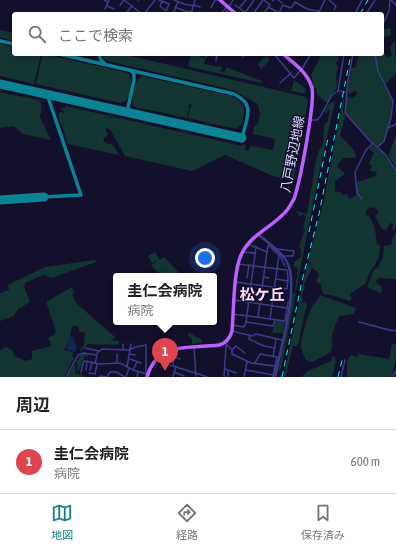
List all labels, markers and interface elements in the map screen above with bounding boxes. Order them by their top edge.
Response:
search box [12,12,384,56]
icon: search [26,23,48,45]
text: ここで検索 [58,27,133,44]
street label: 八戸野辺地線 [278,114,307,194]
your location [195,248,215,268]
popup [113,273,217,325]
text: 圭仁会病院 [127,282,203,299]
district label: 松ケ丘 [239,286,285,303]
text: 病院 [127,303,154,318]
pin: 1 [152,338,178,371]
text: 周辺 [16,395,50,415]
text: 圭仁会病院 [54,445,129,462]
text: 1 [26,454,32,469]
text: 600 m [351,454,380,469]
text: 病院 [54,466,80,481]
tab: 地図 [51,502,73,542]
tab: 経路 [176,502,198,542]
tab: 保存済み [301,502,345,542]

